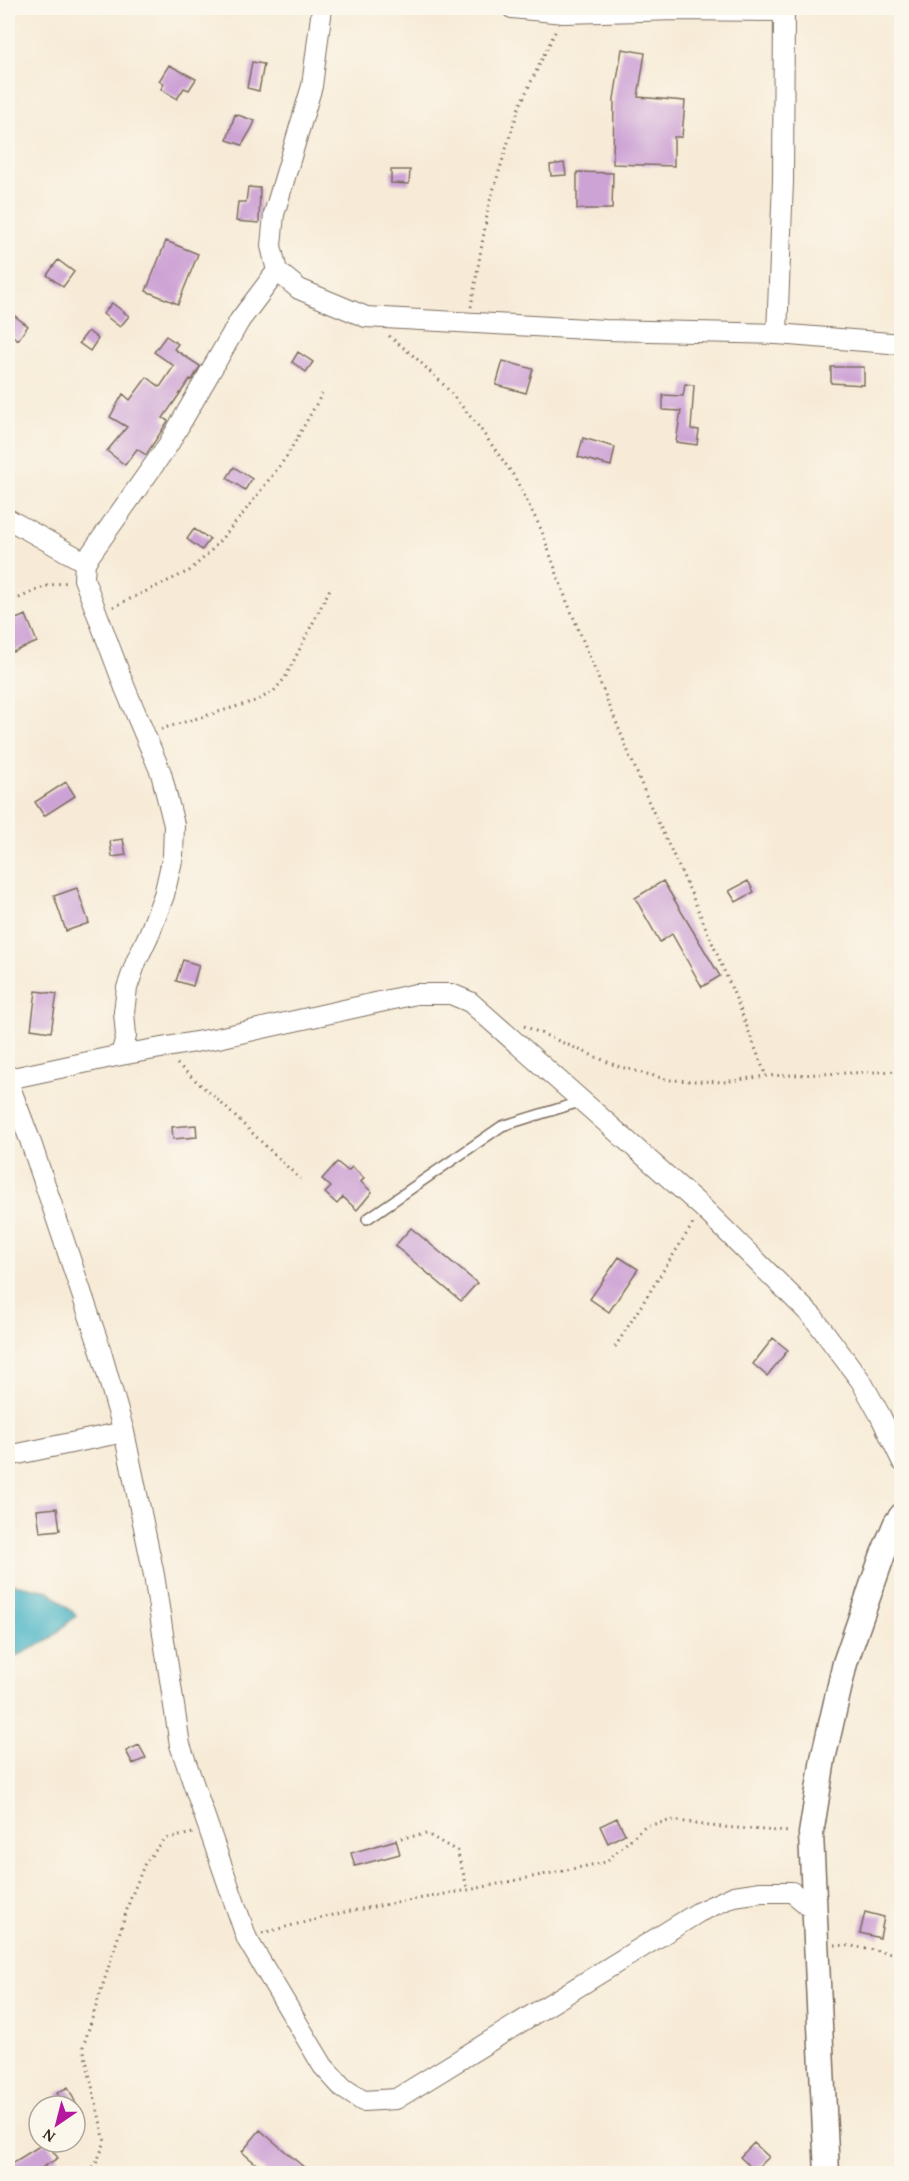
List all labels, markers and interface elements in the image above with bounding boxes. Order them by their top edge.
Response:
north arrow [27,2094,87,2154]
text: N [37,2123,60,2149]

